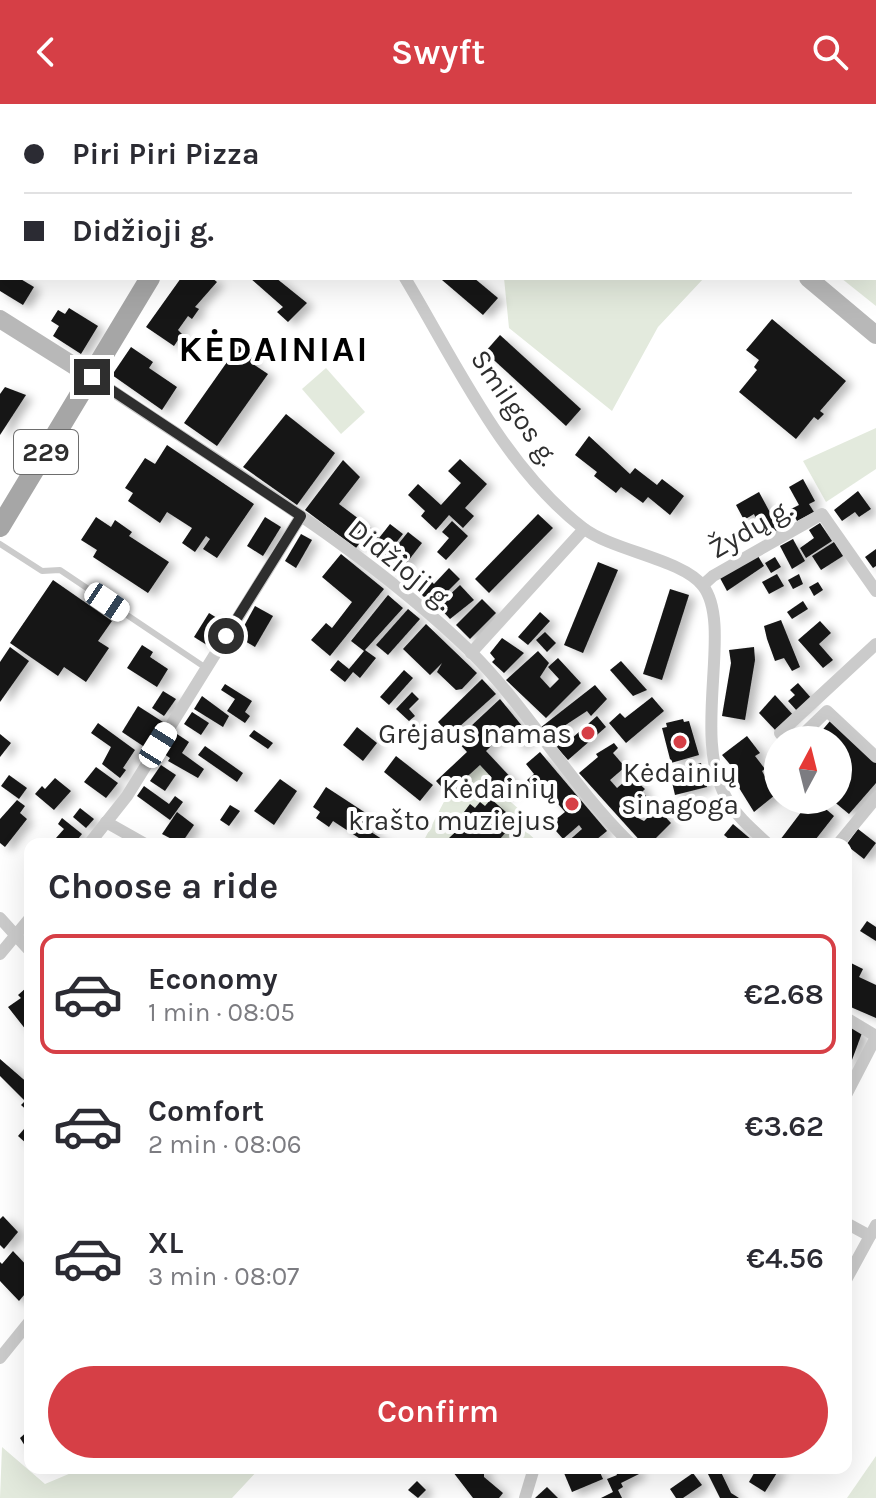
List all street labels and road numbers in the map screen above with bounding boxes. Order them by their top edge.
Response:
street label: Smilgos g. [464,343,565,471]
road number: 229 [14,430,78,474]
street label: Žydų g. [703,491,798,565]
street label: Didžioji g. [342,512,460,617]

